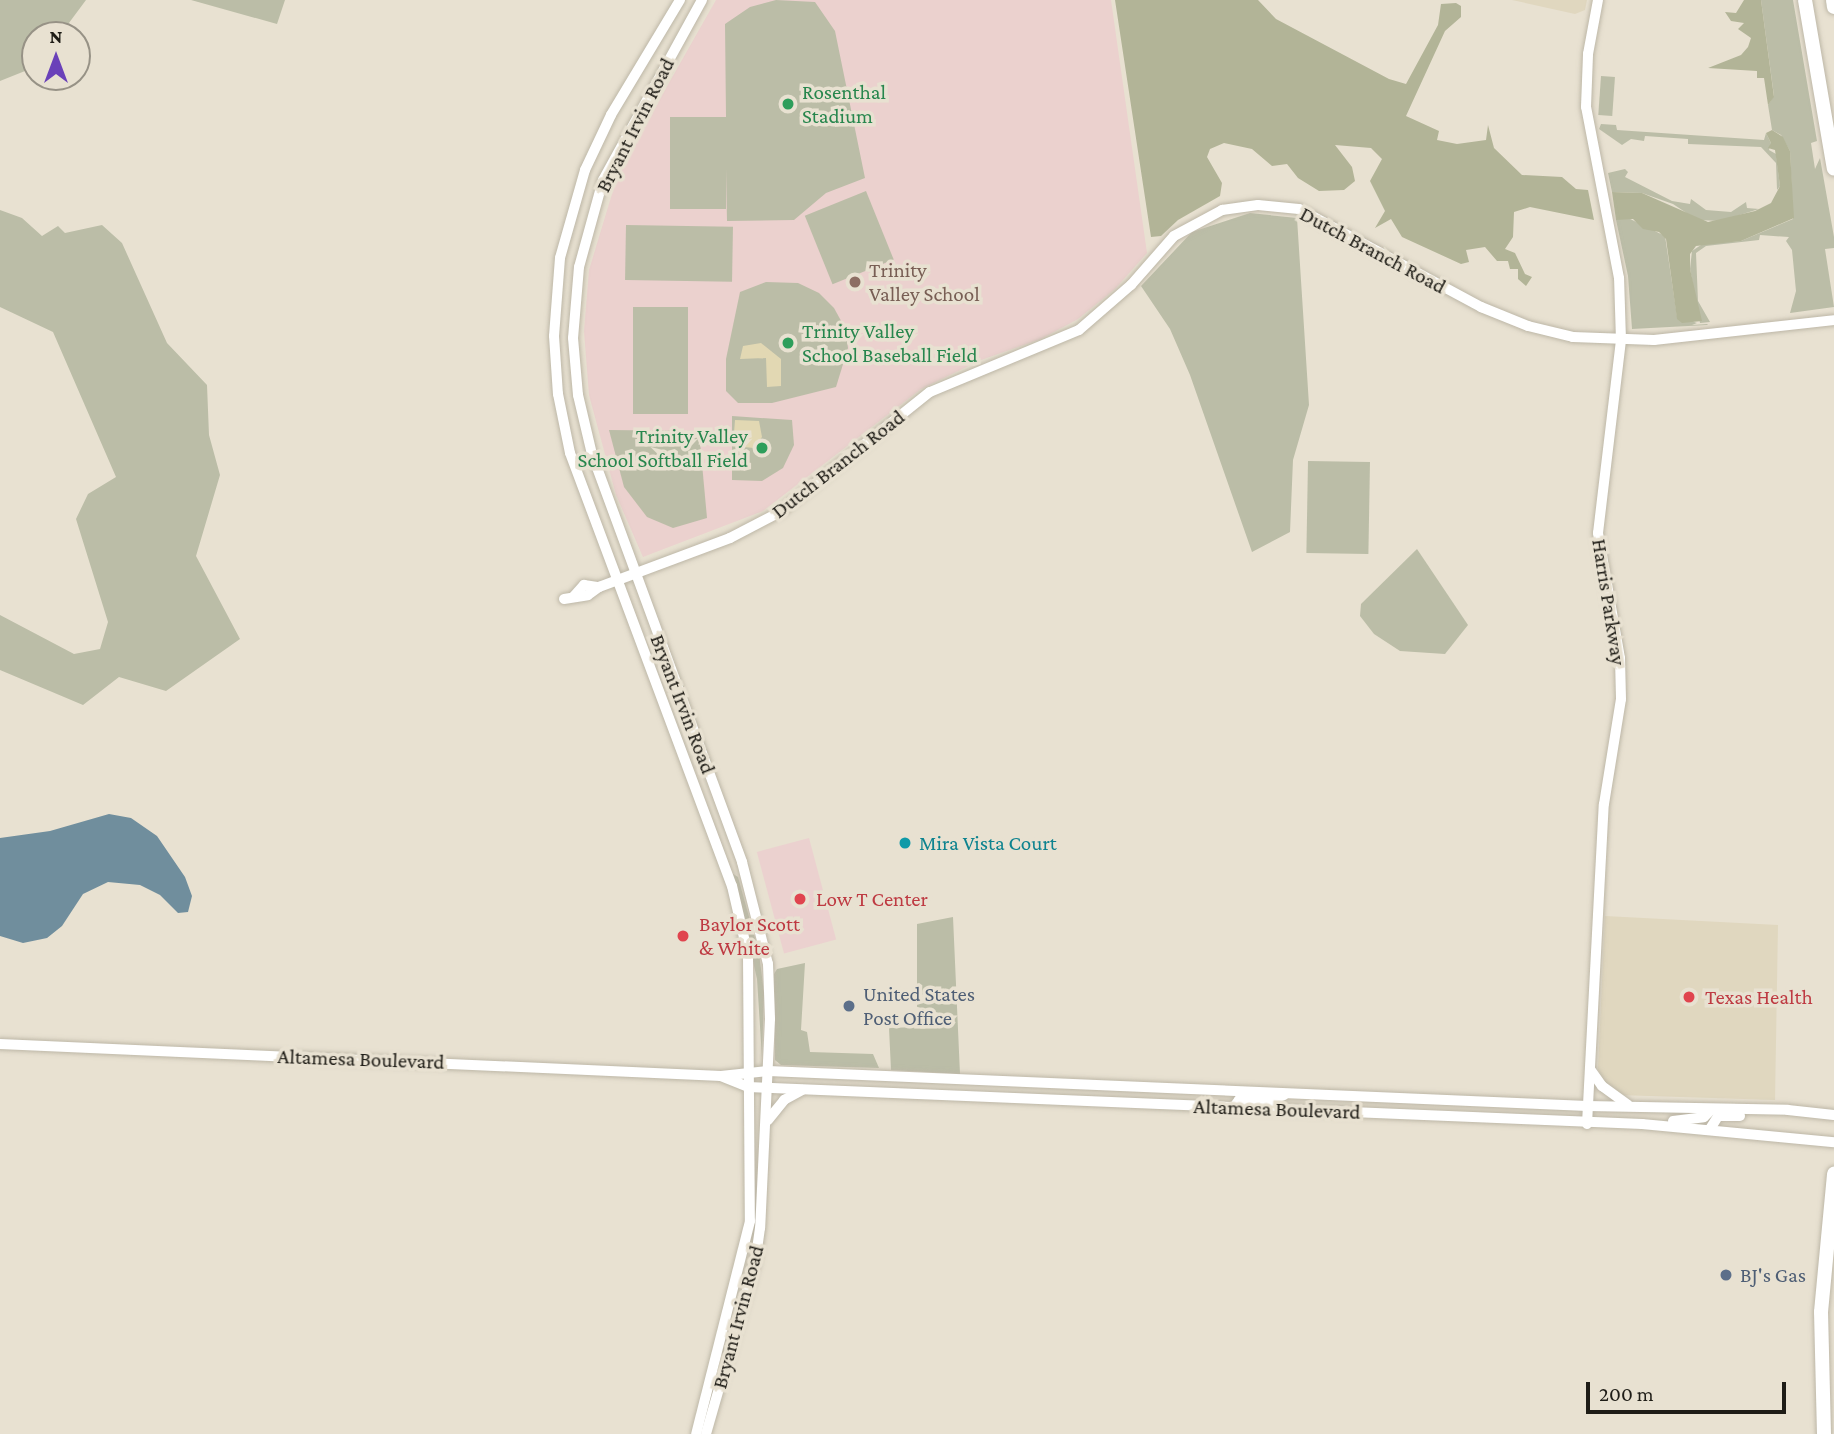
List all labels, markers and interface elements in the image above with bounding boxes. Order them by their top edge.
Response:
north arrow [21,21,91,91]
text: N [50,26,62,47]
street label: Bryant Irvin Road [590,54,680,196]
place label: Rosenthal Stadium [802,79,886,129]
marker: Rosenthal Stadium [780,96,796,112]
street label: Dutch Branch Road [1296,201,1450,299]
place label: Trinity Valley School [869,257,980,307]
marker: Trinity Valley School [847,274,863,290]
place label: Trinity Valley School Baseball Field [802,318,978,368]
marker: Trinity Valley School Baseball Field [780,335,796,351]
street label: Dutch Branch Road [767,404,909,524]
place label: Trinity Valley School Softball Field [578,423,748,473]
marker: Trinity Valley School Softball Field [754,440,770,456]
street label: Harris Parkway [1587,537,1631,667]
street label: Bryant Irvin Road [645,631,721,777]
place label: Mira Vista Court [919,830,1057,856]
marker: Mira Vista Court [897,835,913,851]
place label: Low T Center [816,886,928,912]
marker: Low T Center [790,889,810,909]
place label: Baylor Scott & White [699,911,800,961]
marker: Baylor Scott & White [673,926,693,946]
place label: United States Post Office [863,981,975,1031]
place label: Texas Health [1705,984,1813,1010]
marker: Texas Health [1679,987,1699,1007]
marker: United States Post Office [841,998,857,1014]
street label: Altamesa Boulevard [277,1043,445,1075]
street label: Altamesa Boulevard [1193,1093,1361,1125]
street label: Bryant Irvin Road [707,1243,769,1391]
place label: BJ's Gas [1740,1262,1806,1288]
marker: BJ's Gas [1718,1267,1734,1283]
scale bar [1589,1368,1788,1412]
text: 200 m [1599,1382,1654,1406]

